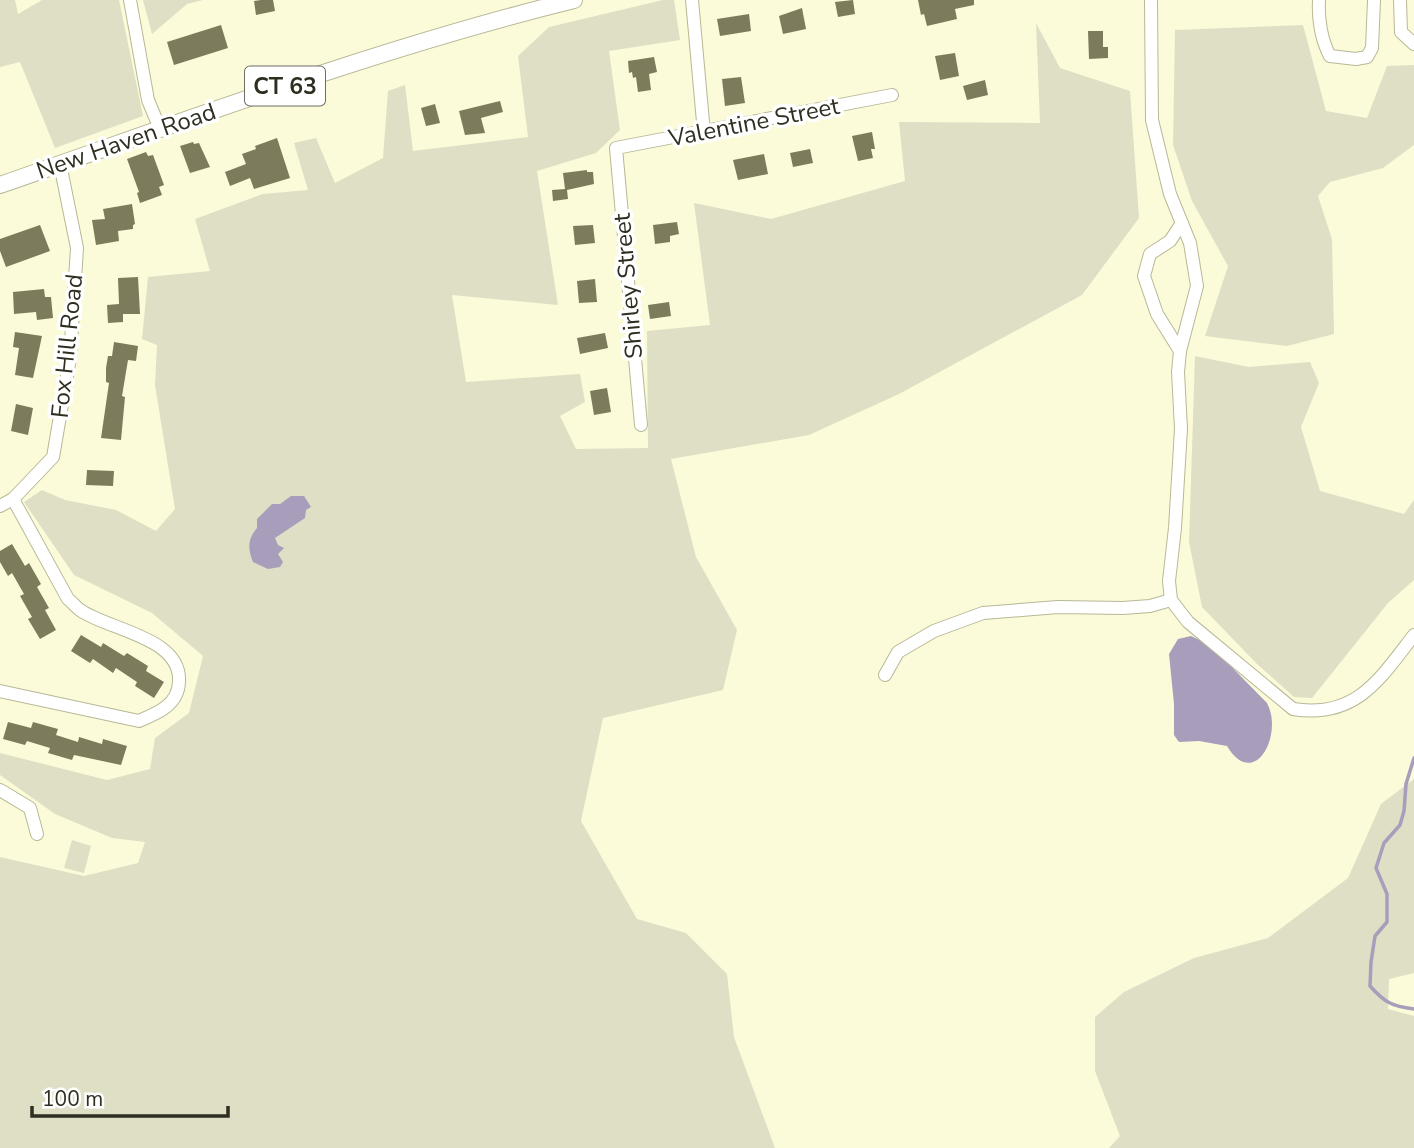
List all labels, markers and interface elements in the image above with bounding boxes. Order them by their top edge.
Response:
road number: CT 63 [245,66,325,106]
street label: Valentine Street [665,90,843,154]
street label: New Haven Road [32,95,220,187]
street label: Shirley Street [606,211,650,360]
street label: Fox Hill Road [44,272,90,420]
scale bar [32,1074,228,1118]
text: 100 m [42,1085,103,1113]

